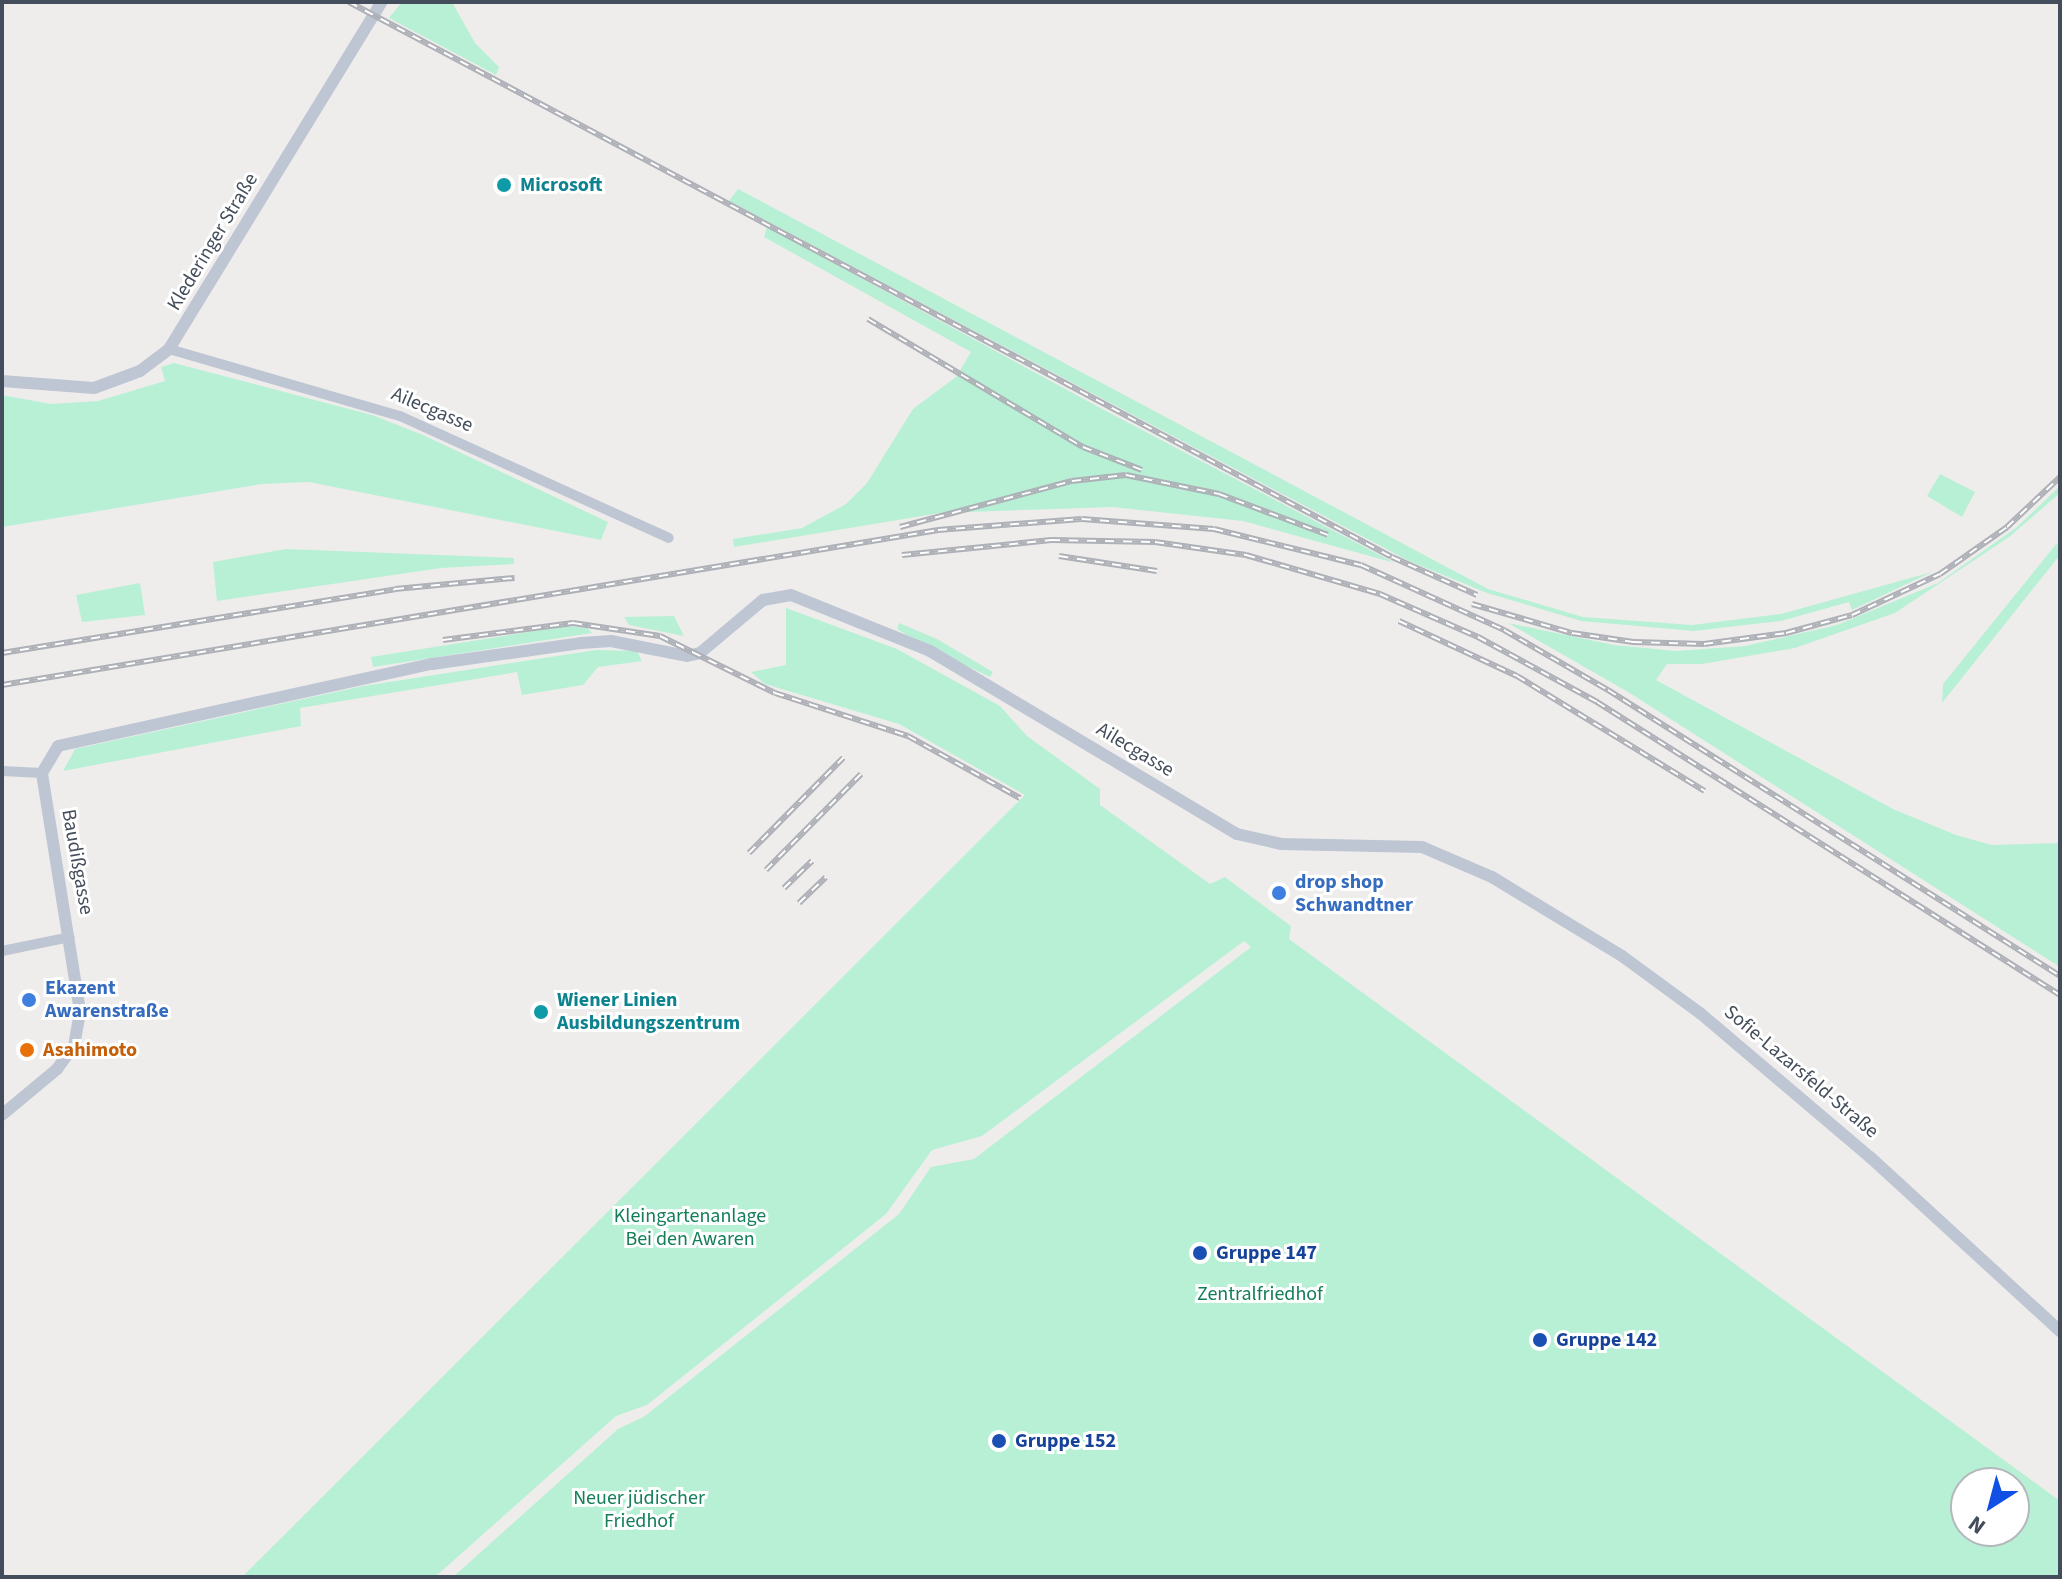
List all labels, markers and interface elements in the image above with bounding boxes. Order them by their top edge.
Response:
street label: Klederinger Straße [163,169,263,315]
place label: Microsoft [520,173,603,197]
marker: Microsoft [495,176,513,194]
street label: Ailecgasse [388,382,476,438]
street label: Ailecgasse [1092,718,1178,782]
street label: Baudißgasse [56,807,98,917]
place label: drop shop Schwandtner [1295,870,1413,917]
marker: drop shop Schwandtner [1270,884,1288,902]
place label: Ekazent Awarenstraße [45,976,169,1023]
place label: Wiener Linien Ausbildungszentrum [557,988,740,1035]
marker: Ekazent Awarenstraße [20,991,38,1009]
street label: Sofie-Lazarsfeld-Straße [1719,1000,1883,1144]
marker: Wiener Linien Ausbildungszentrum [532,1003,550,1021]
place label: Asahimoto [43,1038,137,1062]
marker: Asahimoto [18,1041,36,1059]
park label: Kleingartenanlage Bei den Awaren [614,1204,766,1251]
place label: Gruppe 147 [1216,1241,1317,1265]
marker: Gruppe 147 [1191,1244,1209,1262]
park label: Zentralfriedhof [1197,1282,1323,1306]
place label: Gruppe 142 [1556,1328,1657,1352]
marker: Gruppe 142 [1531,1331,1549,1349]
place label: Gruppe 152 [1015,1429,1116,1453]
marker: Gruppe 152 [990,1432,1008,1450]
north arrow [1950,1467,2030,1547]
park label: Neuer jüdischer Friedhof [573,1486,705,1533]
text: N [1962,1508,1992,1542]

